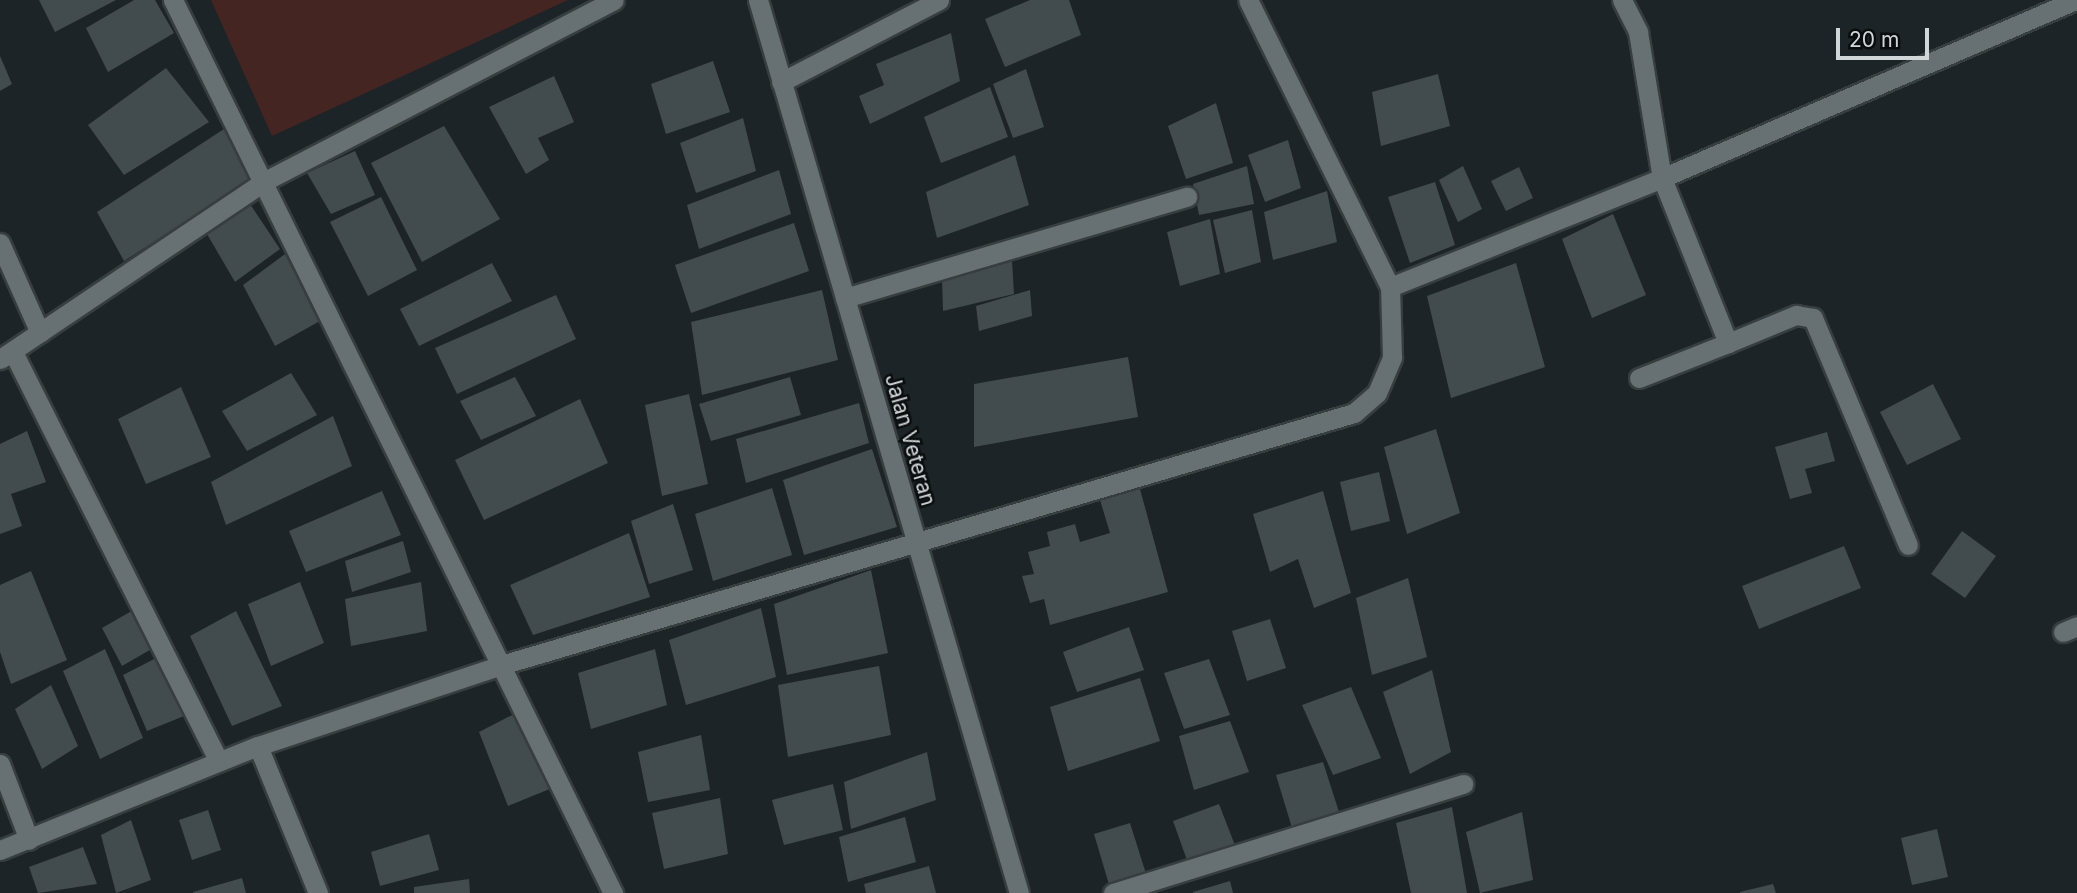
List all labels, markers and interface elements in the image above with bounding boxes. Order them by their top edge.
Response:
scale bar [1839,14,1932,58]
text: 20 m [1849,27,1899,52]
street label: Jalan Veteran [879,371,941,509]

